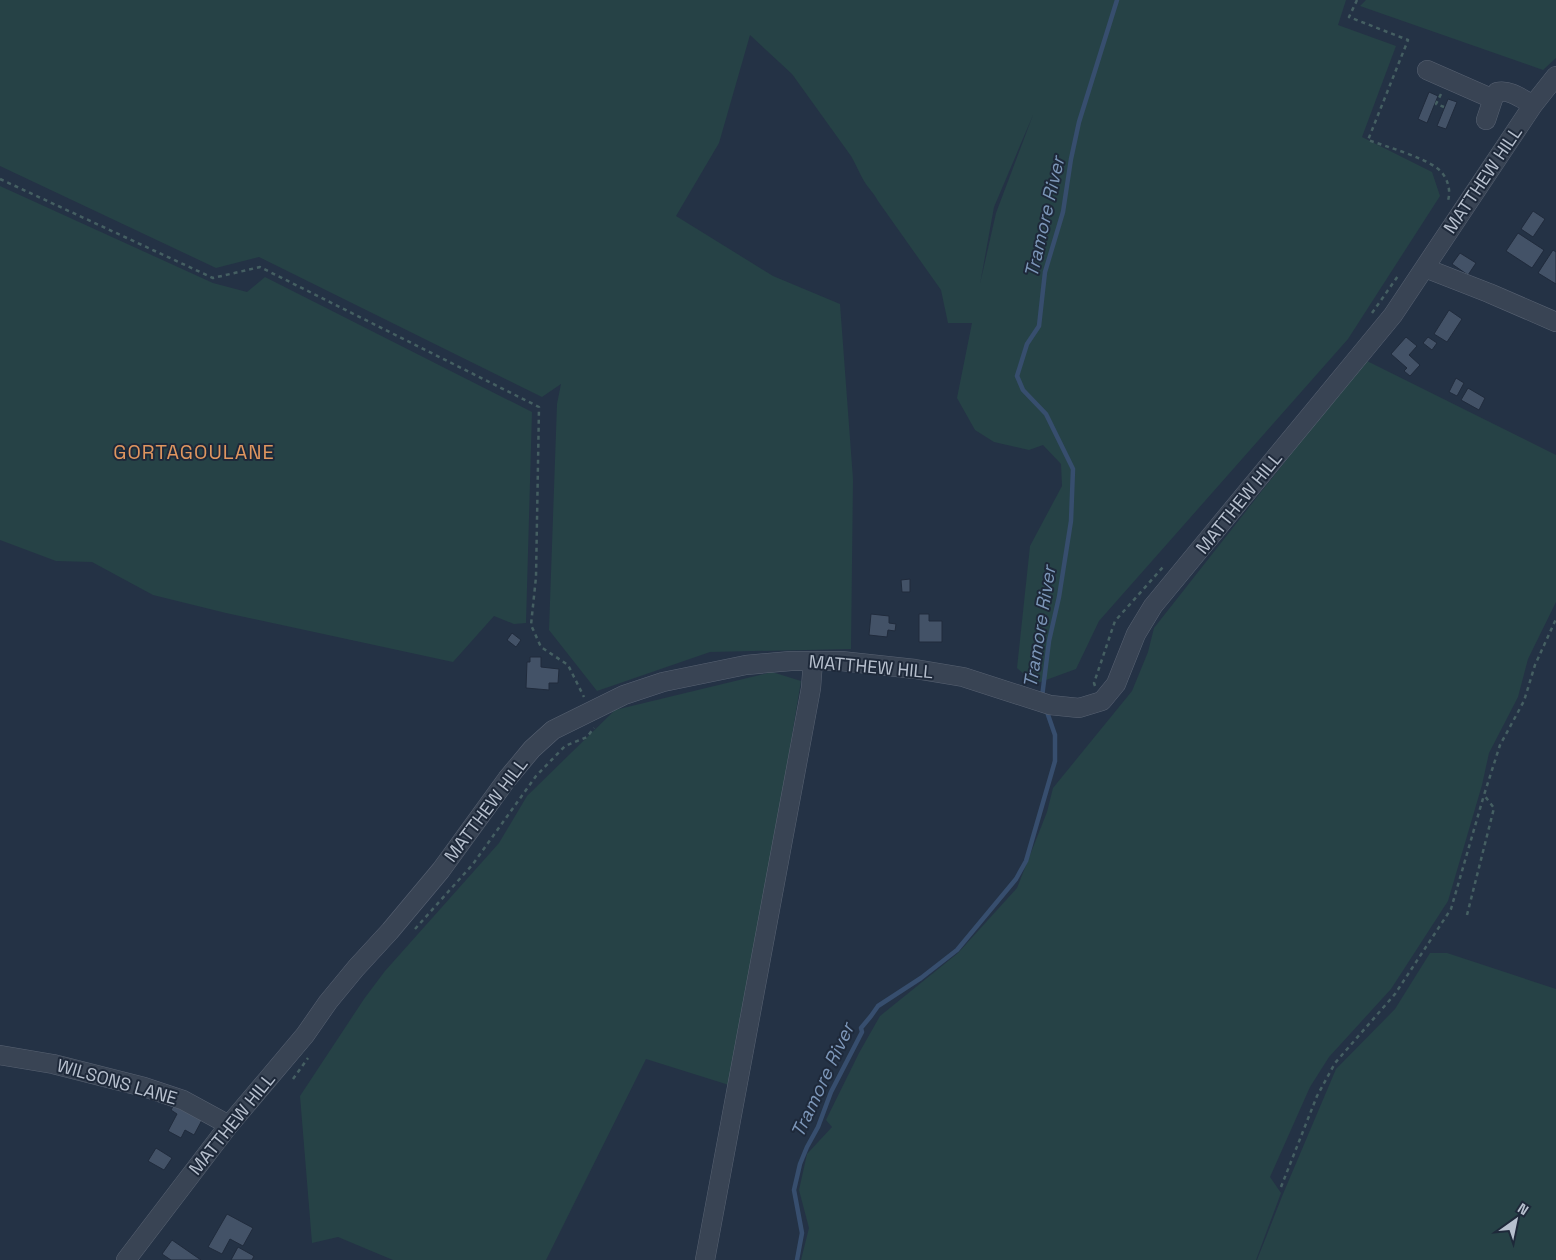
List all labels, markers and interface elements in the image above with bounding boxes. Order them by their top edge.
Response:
street label: MATTHEW HILL [1438,121,1527,238]
water label: Tramore River [1018,152,1071,280]
district label: GORTAGOULANE [113,439,275,465]
street label: MATTHEW HILL [1190,447,1287,558]
water label: Tramore River [1017,562,1062,690]
street label: MATTHEW HILL [808,650,934,683]
street label: MATTHEW HILL [439,753,532,866]
water label: Tramore River [785,1017,861,1141]
street label: WILSONS LANE [54,1053,180,1110]
street label: MATTHEW HILL [183,1068,280,1179]
north arrow [1491,1195,1541,1245]
text: N [1514,1199,1532,1219]

